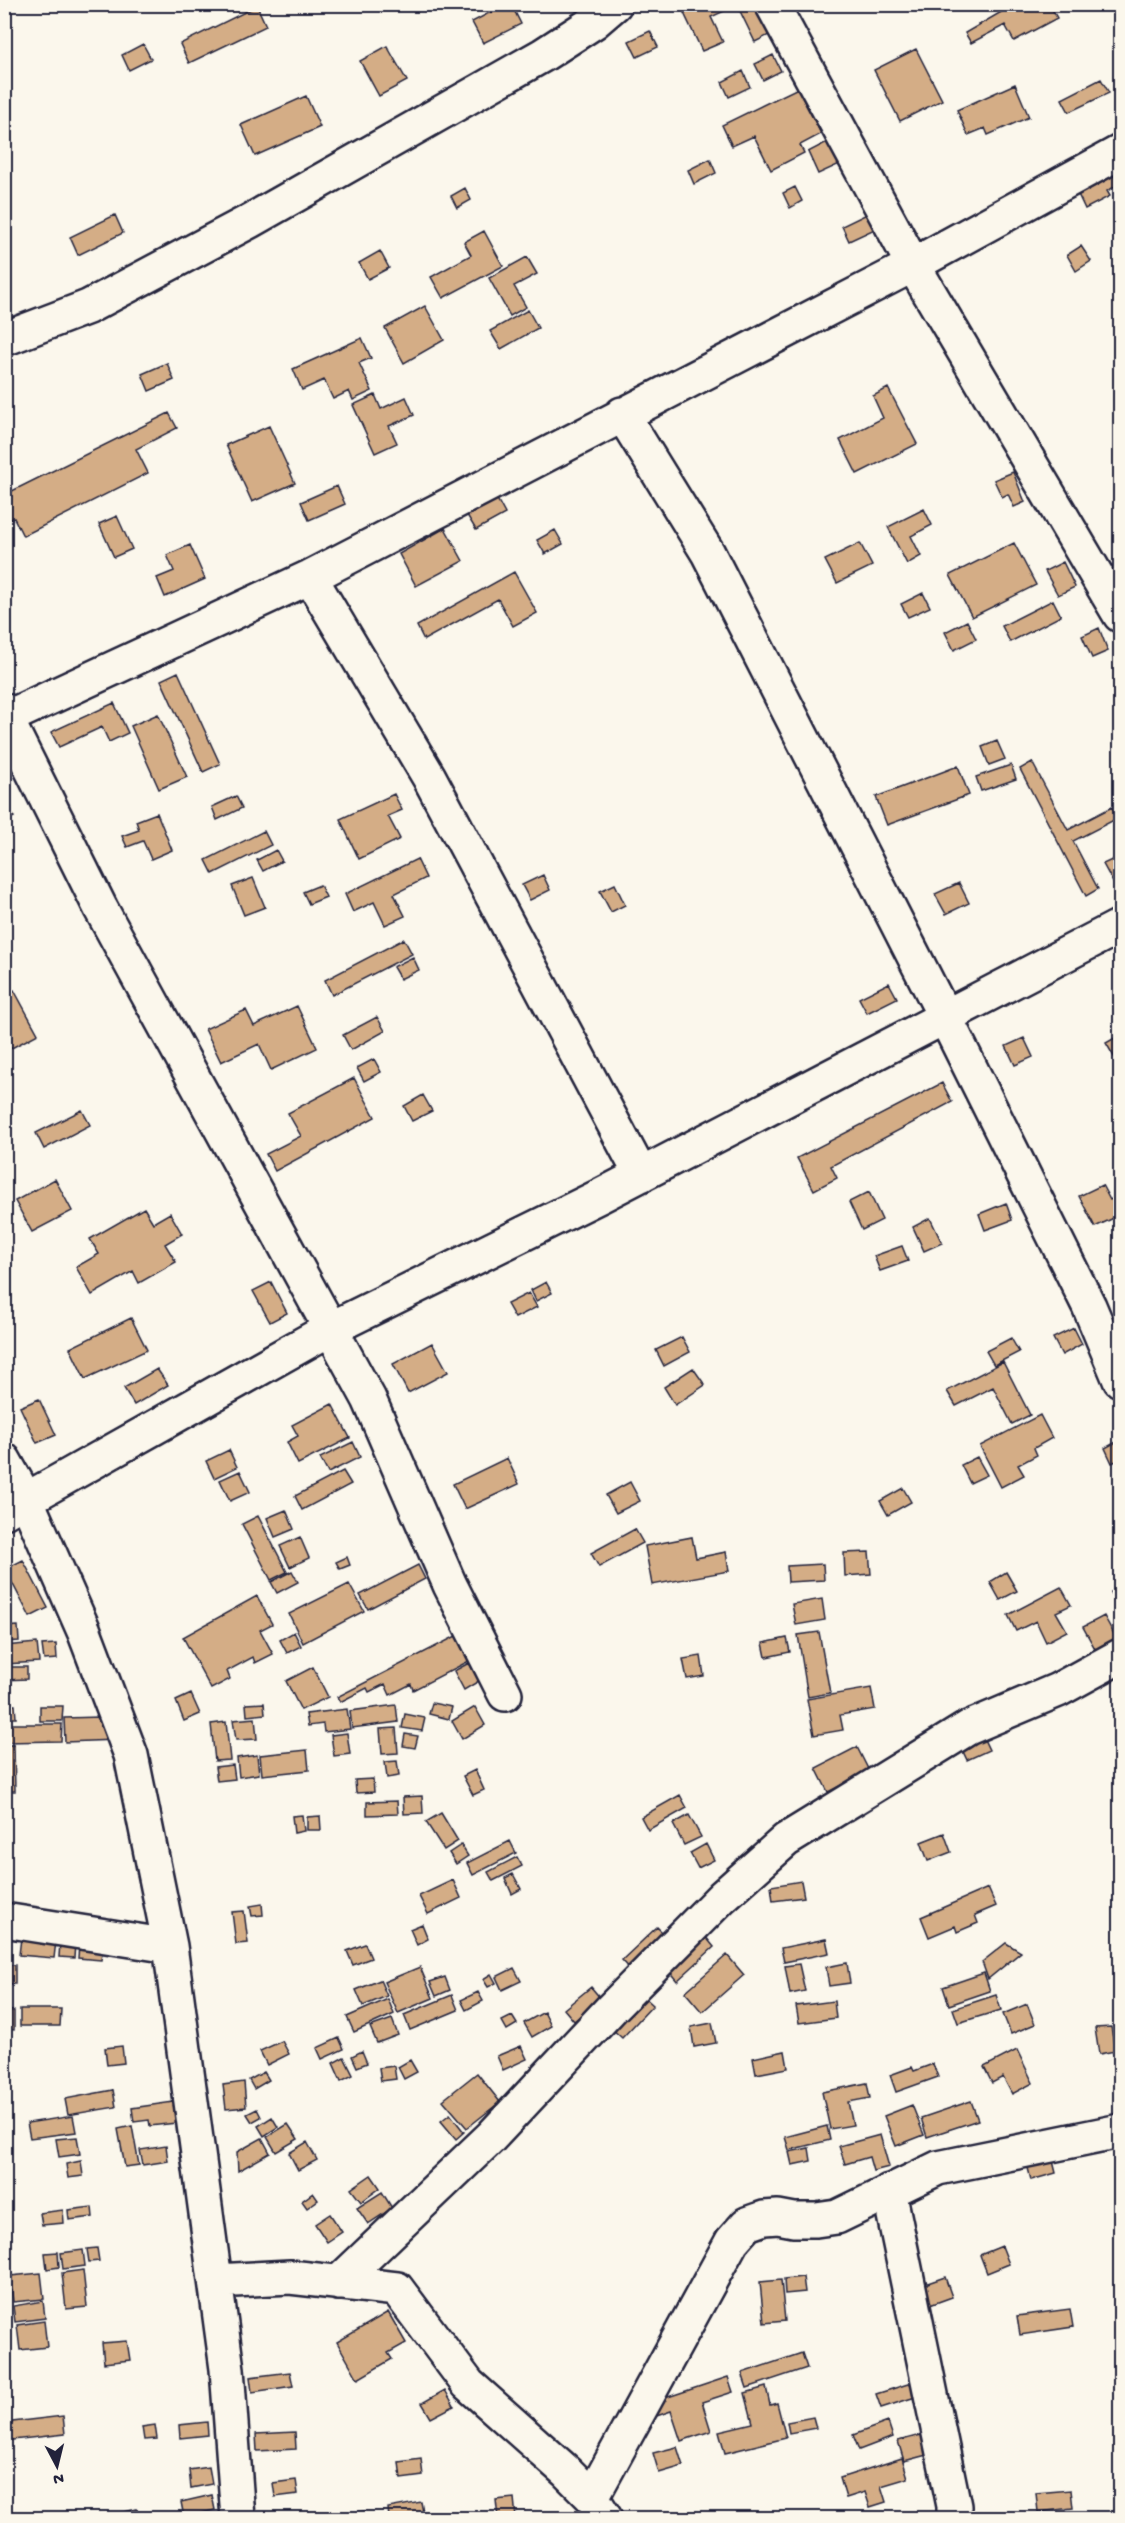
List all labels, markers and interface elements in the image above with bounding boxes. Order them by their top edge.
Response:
north arrow [27,2436,87,2496]
text: N [52,2467,65,2488]

